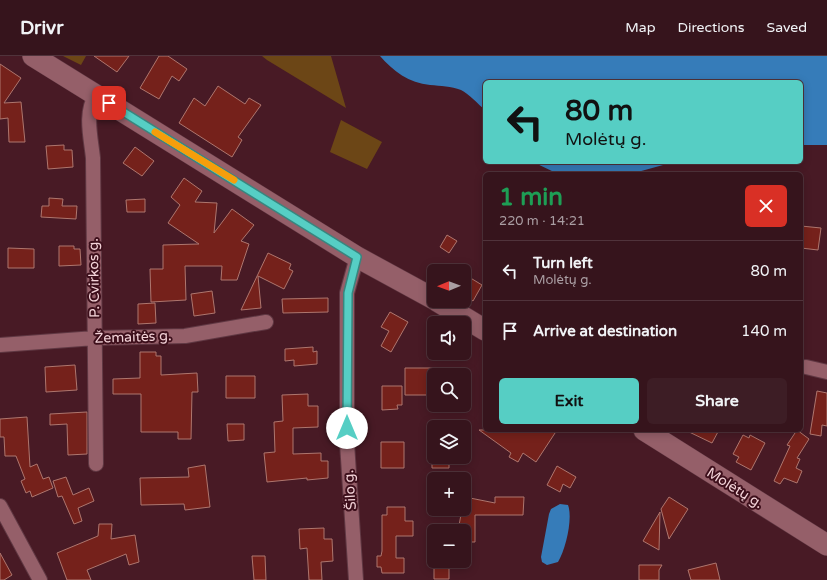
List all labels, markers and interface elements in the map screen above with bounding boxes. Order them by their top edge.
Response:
text: Drivr [20,17,63,39]
text: Map [625,19,656,36]
text: Directions [678,19,745,36]
text: Saved [767,19,807,36]
pin [92,86,126,120]
icon: arrive [98,92,120,114]
text: 80 m [565,94,633,128]
icon: left [499,96,551,148]
text: Molėtų g. [565,128,646,150]
text: 1 min [499,183,563,212]
button: close [745,185,787,227]
text: 220 m · 14:21 [499,213,585,229]
street label: P. Cvirkos g. [85,238,103,318]
text: Turn left [533,254,593,272]
icon: left [499,260,521,282]
text: 80 m [750,262,787,280]
north arrow [427,264,471,308]
map controls [427,264,471,568]
text: Molėtų g. [533,272,592,288]
button: sound [427,316,471,360]
icon: arrive [499,320,521,342]
text: Arrive at destination [533,322,677,340]
text: 140 m [741,322,787,340]
street label: Žemaitės g. [94,327,172,347]
button: search [427,368,471,412]
button: Exit [499,378,639,424]
button: Share [647,378,787,424]
position arrow [326,407,368,449]
button: layers [427,420,471,464]
street label: Molėtų g. [704,464,766,512]
street label: Šilo g. [340,469,360,511]
button: + [427,472,471,516]
button: − [427,524,471,568]

